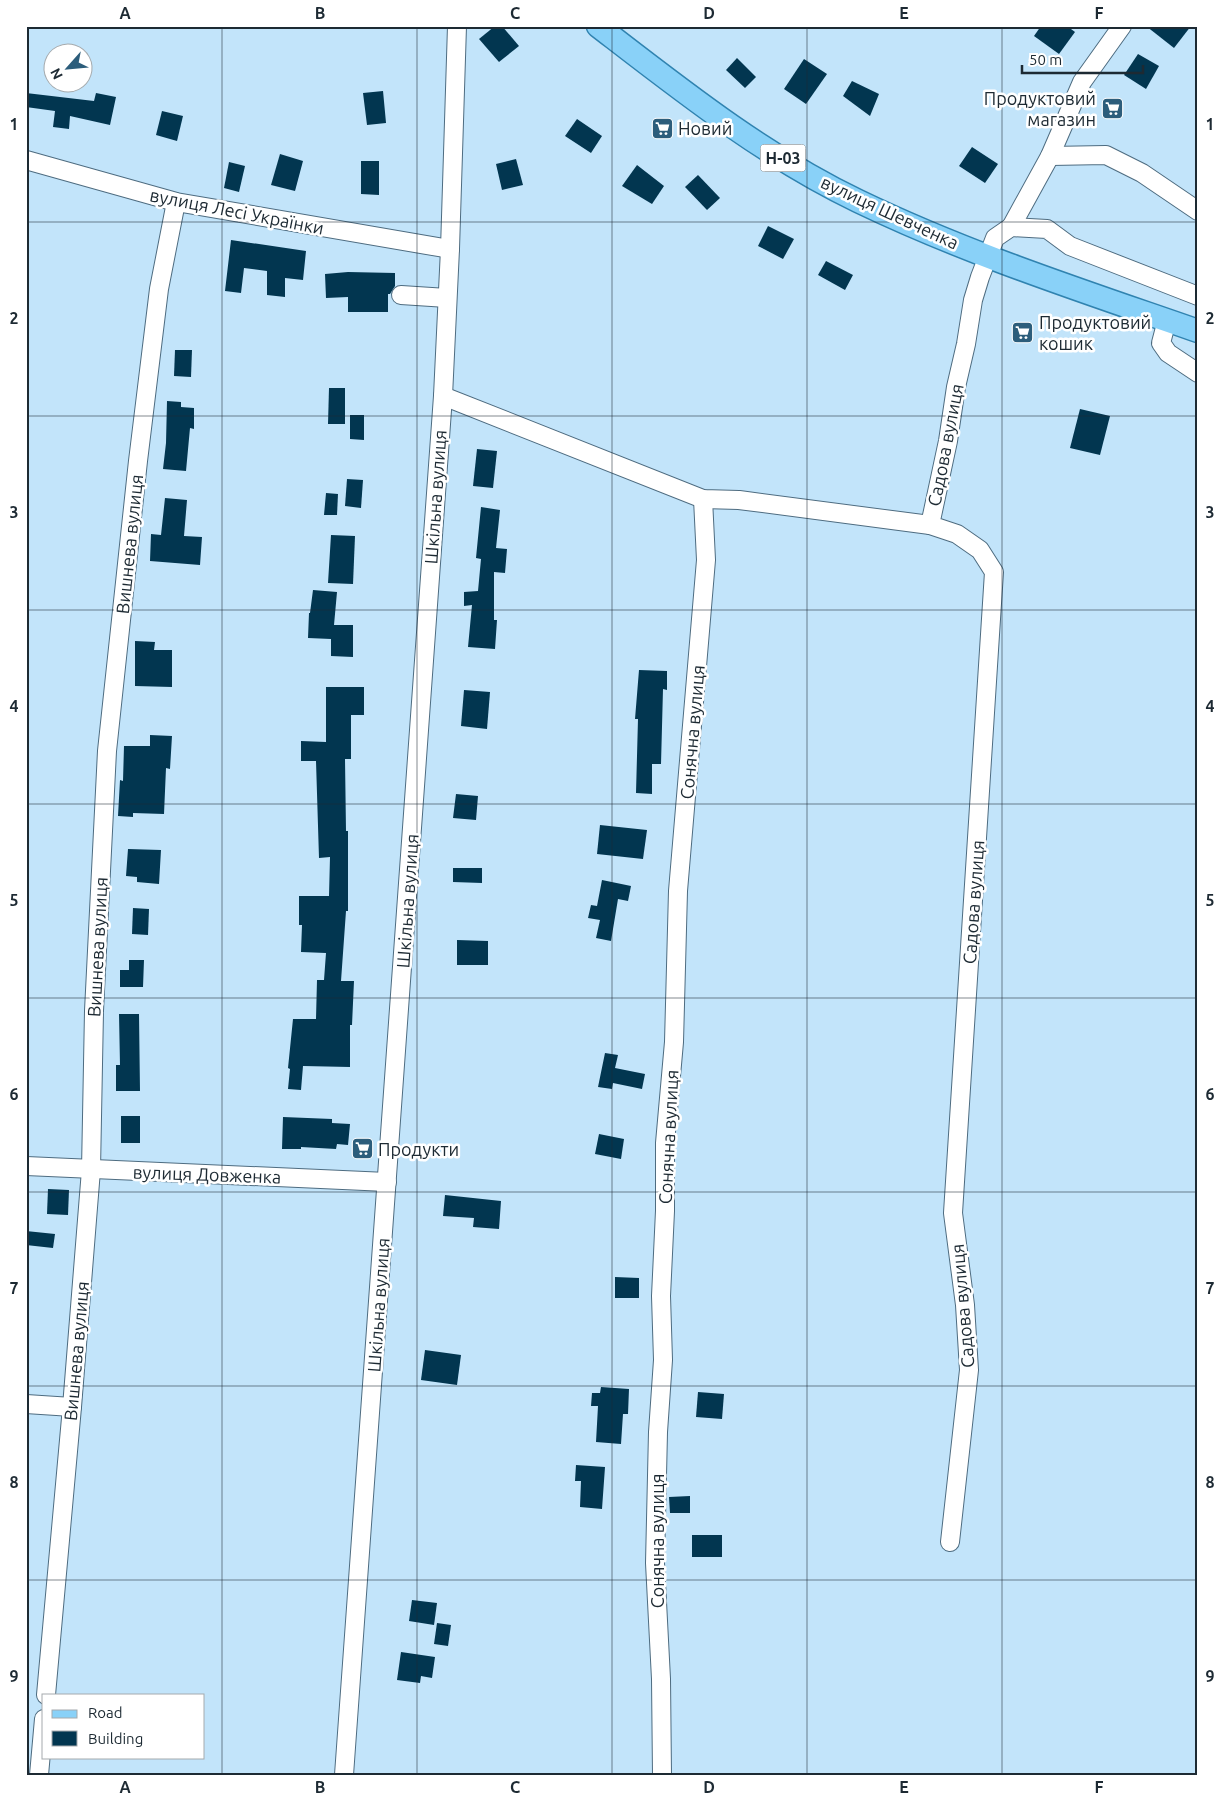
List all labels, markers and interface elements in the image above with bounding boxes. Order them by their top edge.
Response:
text: A [119,4,131,22]
text: B [315,4,325,22]
text: C [510,4,520,22]
text: D [703,4,715,22]
text: E [899,4,909,22]
text: F [1095,4,1104,22]
north arrow [42,42,92,92]
scale bar [1022,42,1143,74]
text: 50 m [1029,51,1062,68]
text: N [47,66,66,82]
place label: Продуктовий магазин [984,88,1096,129]
supermarket icon: Продуктовий магазин [1100,96,1124,120]
text: 1 [9,115,19,133]
text: 1 [1205,115,1215,133]
supermarket icon: Новий [650,116,674,140]
place label: Новий [678,118,732,138]
road number: Н-03 [760,144,806,172]
street label: вулиця Шевченка [818,171,962,253]
street label: вулиця Лесі Українки [148,184,326,238]
text: 2 [9,309,19,327]
text: 2 [1205,309,1215,327]
place label: Продуктовий кошик [1039,312,1151,353]
supermarket icon: Продуктовий кошик [1011,320,1035,344]
street label: Садова вулиця [923,382,967,508]
street label: Шкільна вулиця [420,429,450,565]
street label: Вишнева вулиця [112,473,146,615]
text: 3 [9,503,19,521]
text: 3 [1205,503,1215,521]
street label: Сонячна вулиця [676,664,708,800]
text: 4 [9,697,19,715]
text: 4 [1205,697,1215,715]
street label: Шкільна вулиця [392,833,422,969]
street label: Садова вулиця [959,839,987,965]
street label: Вишнева вулиця [83,877,111,1017]
text: 5 [9,891,19,909]
text: 5 [1205,891,1215,909]
street label: Сонячна вулиця [654,1069,682,1205]
text: 6 [9,1085,19,1103]
text: 6 [1205,1085,1215,1103]
supermarket icon: Продукти [350,1137,374,1161]
place label: Продукти [378,1139,459,1159]
street label: вулиця Довженка [132,1161,282,1187]
street label: Шкільна вулиця [363,1237,393,1373]
street label: Садова вулиця [947,1243,977,1369]
text: 7 [9,1279,19,1297]
text: 7 [1205,1279,1215,1297]
street label: Вишнева вулиця [60,1280,92,1422]
text: 8 [9,1473,19,1491]
text: 8 [1205,1473,1215,1491]
street label: Сонячна вулиця [647,1474,667,1608]
text: 9 [9,1667,19,1685]
text: 9 [1205,1667,1215,1685]
legend [42,1694,205,1758]
text: Road [88,1704,123,1721]
text: Building [88,1730,143,1747]
text: A [119,1778,131,1796]
text: B [315,1778,325,1796]
text: C [510,1778,520,1796]
text: D [703,1778,715,1796]
text: E [899,1778,909,1796]
text: F [1095,1778,1104,1796]

